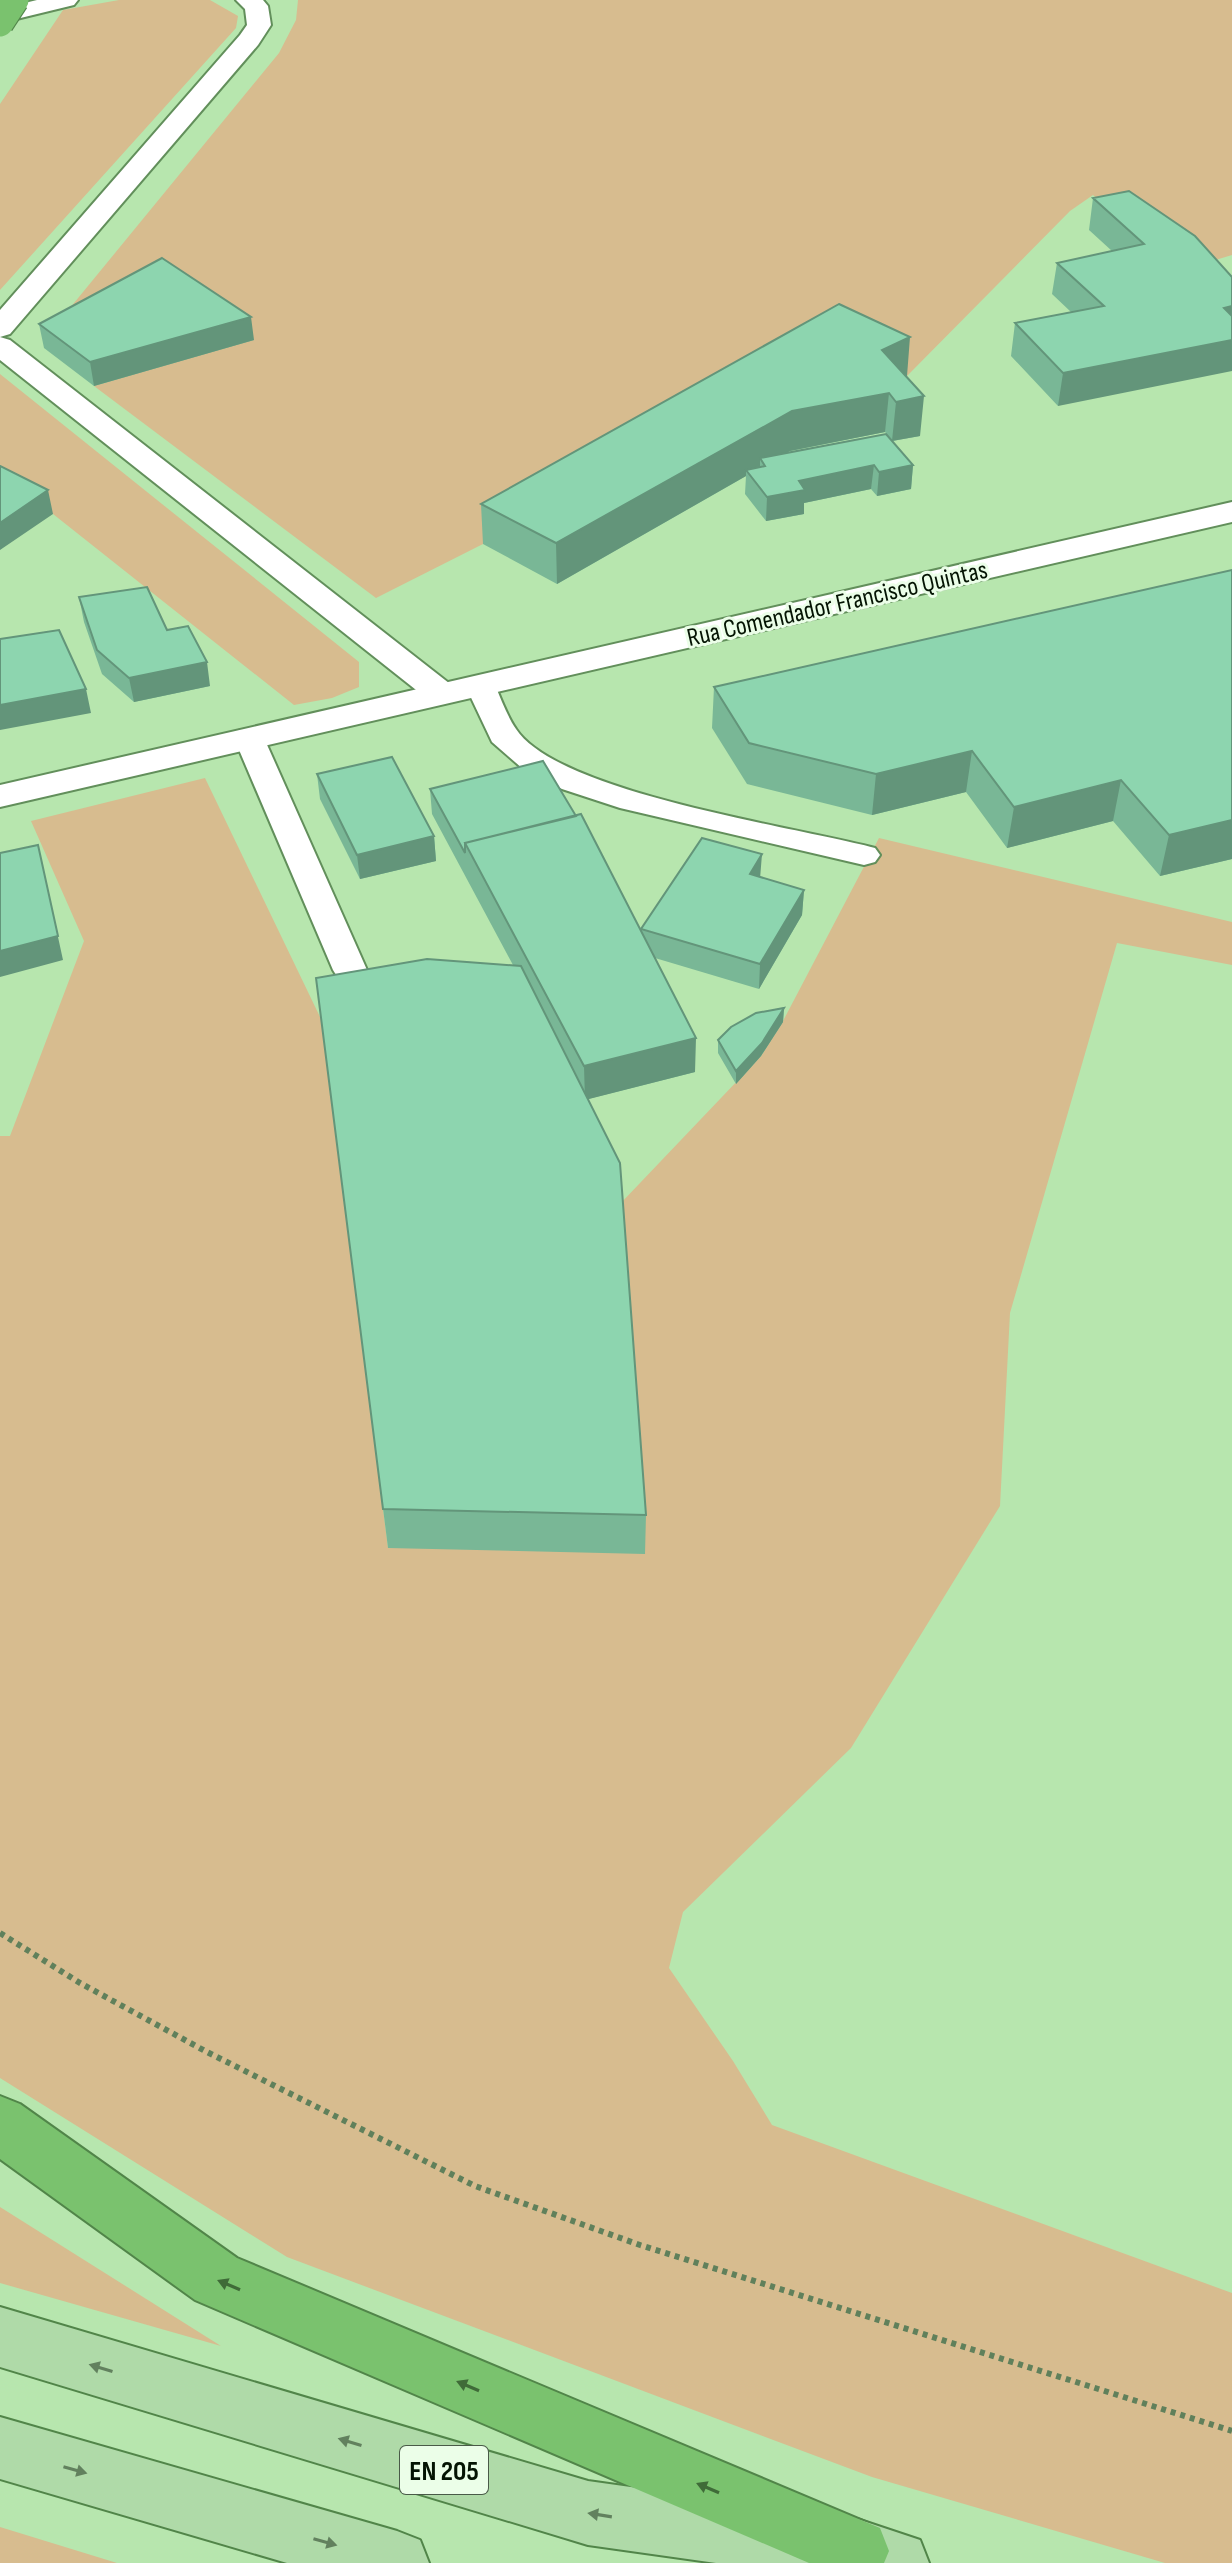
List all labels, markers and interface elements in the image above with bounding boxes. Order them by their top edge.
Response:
street label: Rua Comendador Francisco Quintas [684,555,991,654]
one-way arrow [217,2278,241,2291]
one-way arrow [89,2361,113,2374]
one-way arrow [456,2380,480,2393]
one-way arrow [338,2435,362,2448]
road number: EN 205 [400,2446,488,2494]
one-way arrow [63,2464,87,2477]
one-way arrow [696,2481,719,2494]
one-way arrow [587,2508,612,2520]
one-way arrow [313,2536,337,2549]

